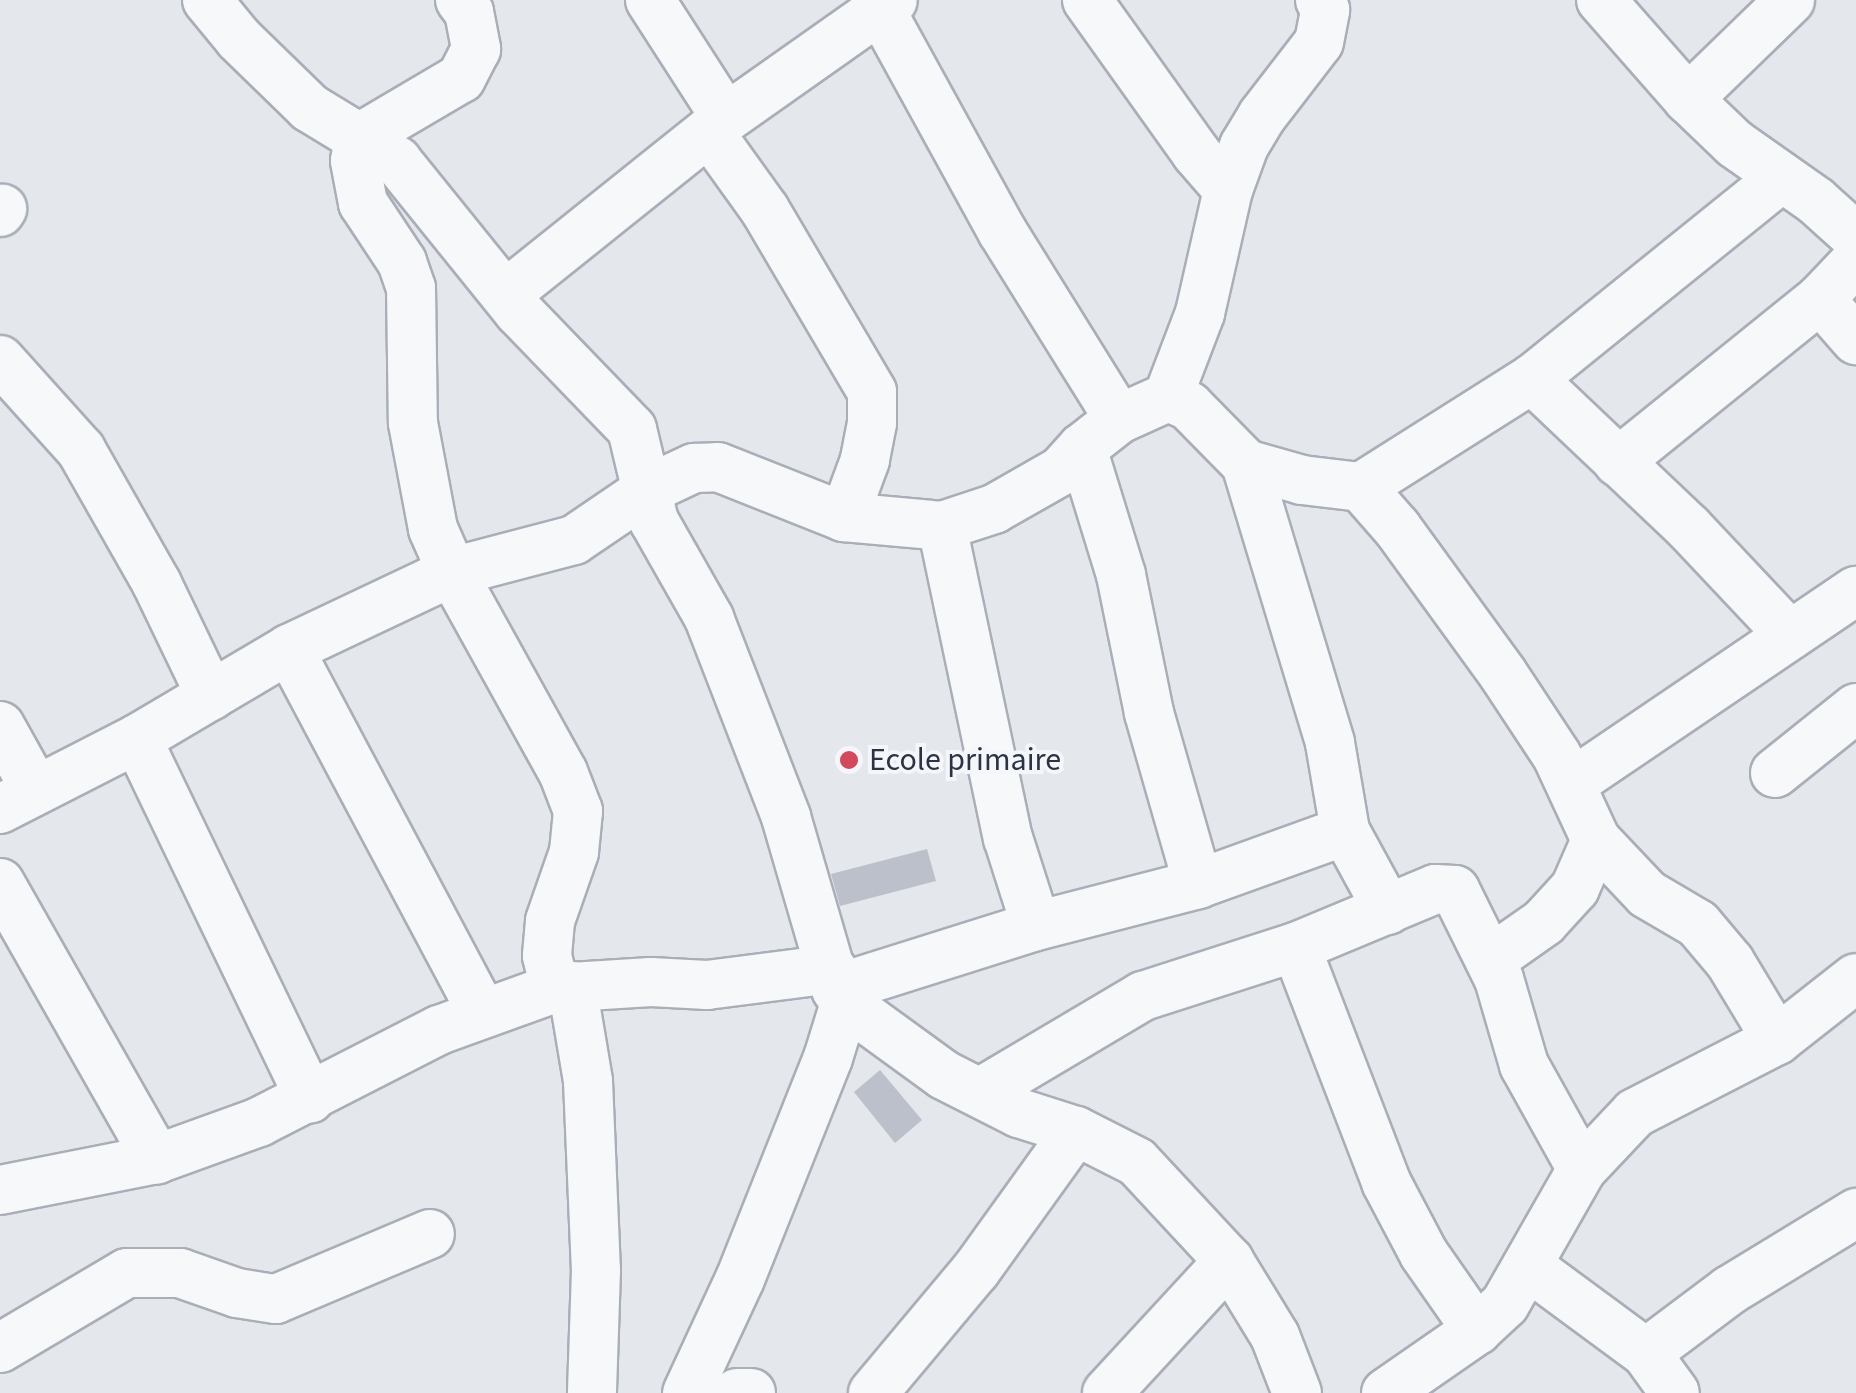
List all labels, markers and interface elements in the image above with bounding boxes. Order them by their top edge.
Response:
place label: Ecole primaire [869,741,1061,779]
marker: Ecole primaire [838,749,860,771]

